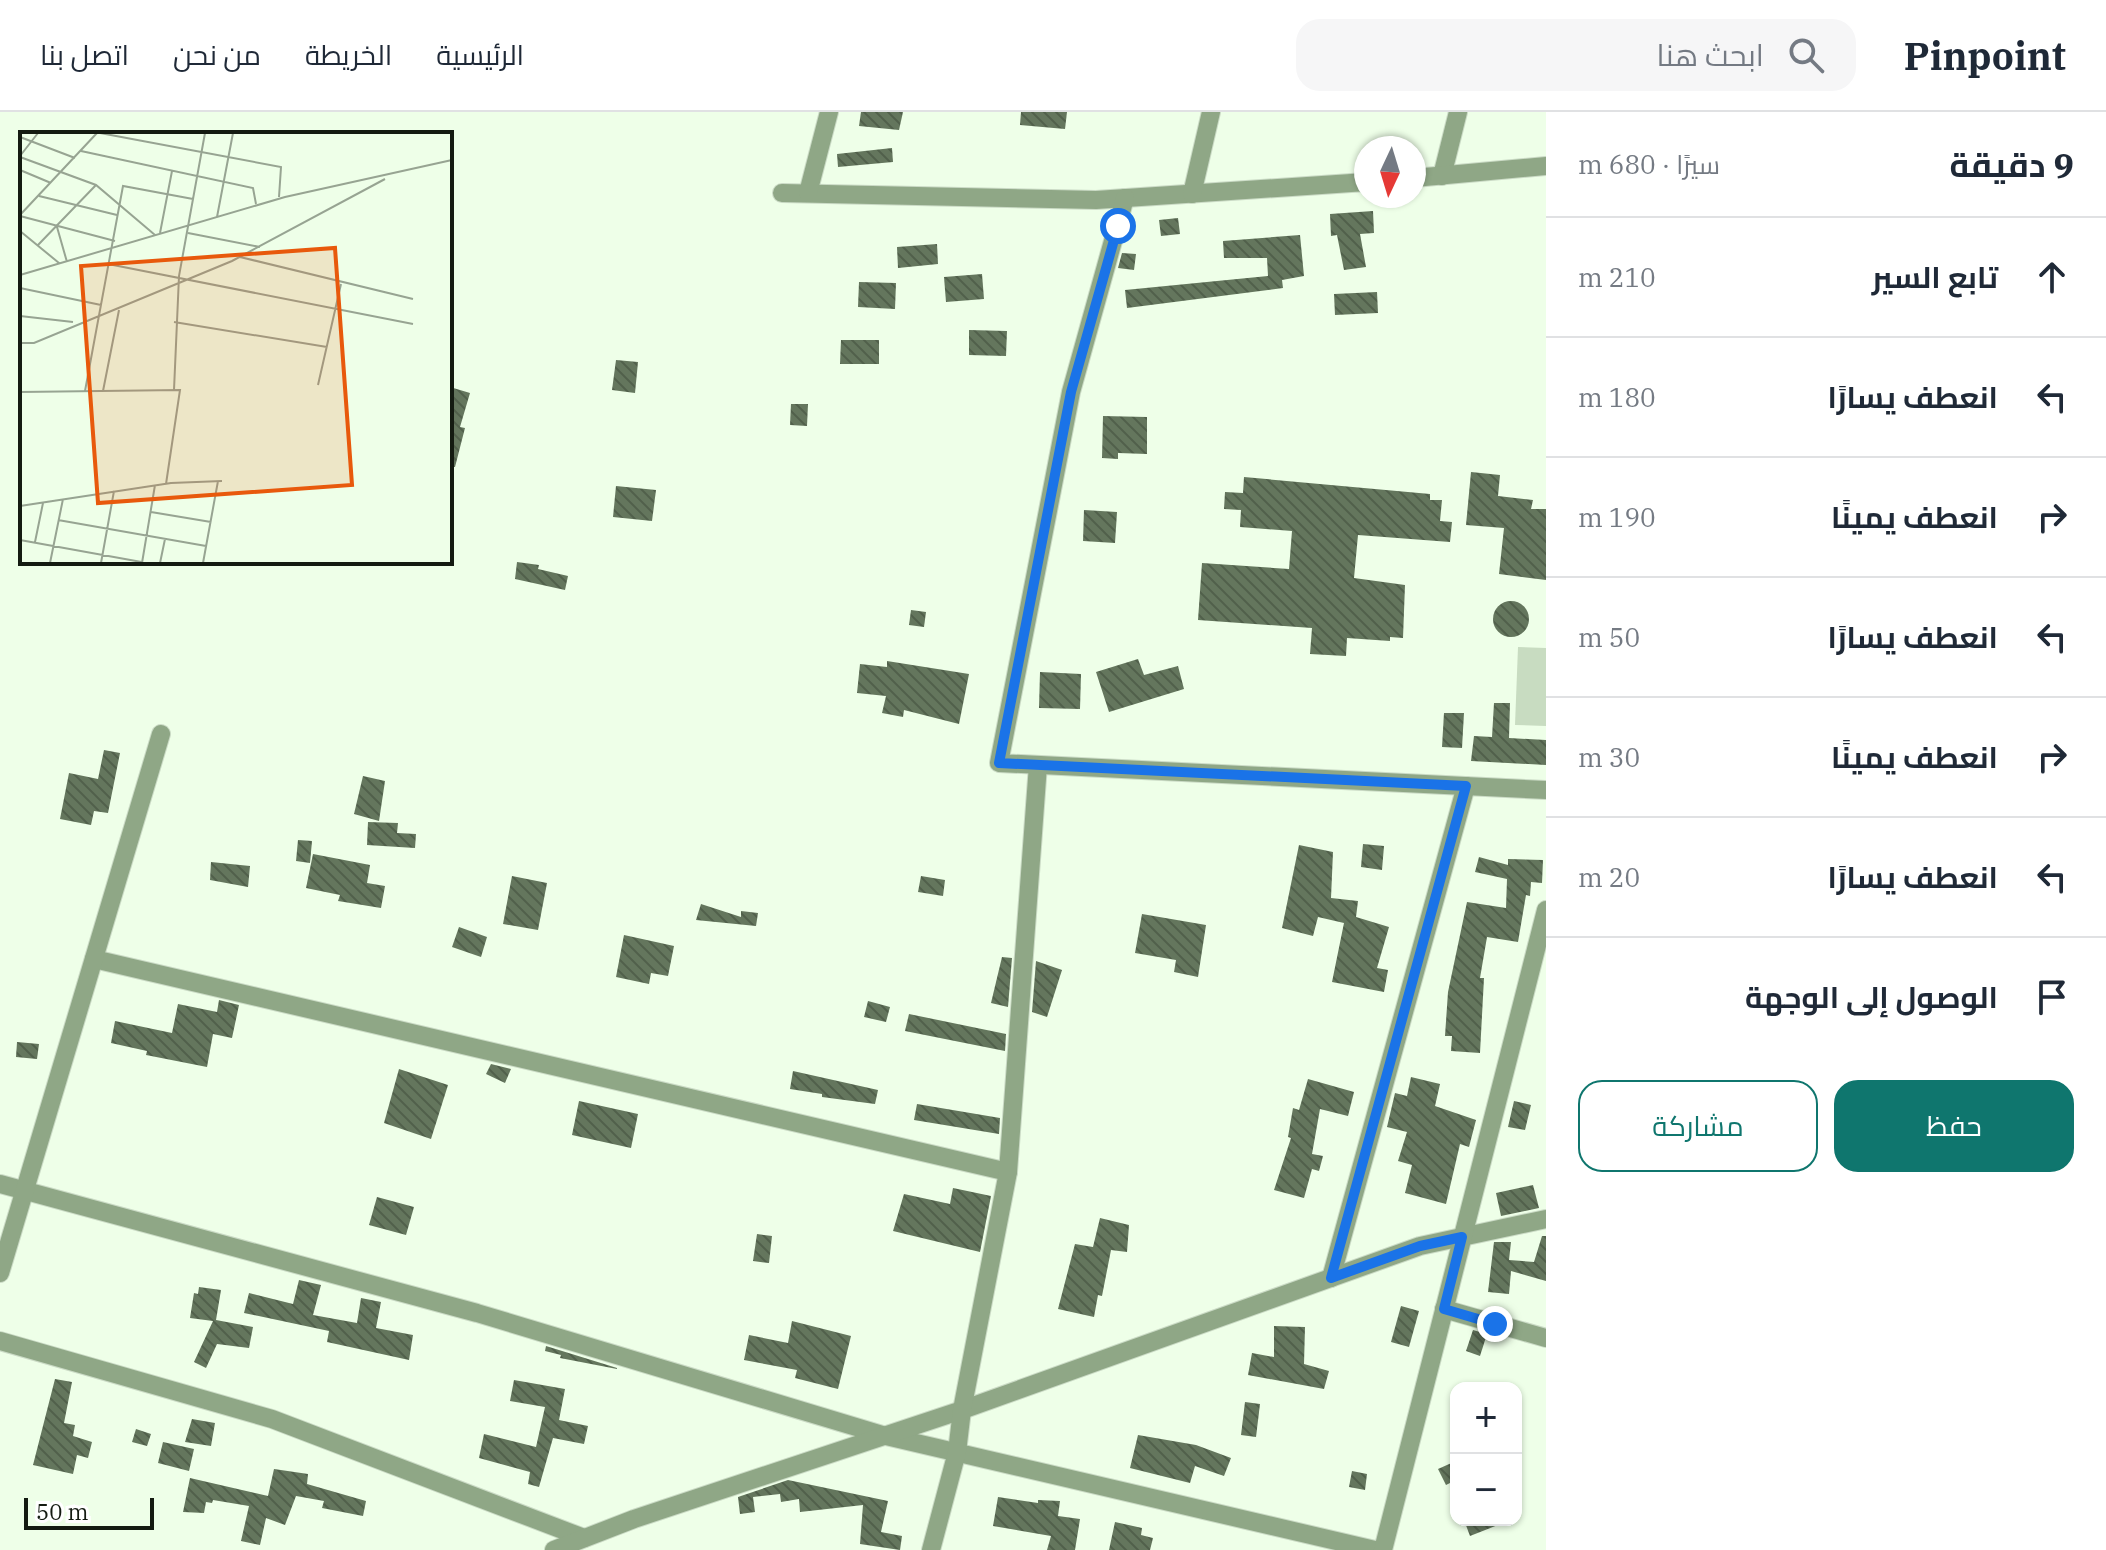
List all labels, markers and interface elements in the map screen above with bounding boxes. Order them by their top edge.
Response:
search box [1296,19,1856,91]
text: Pinpoint [1904,31,2066,80]
icon: search [1784,33,1828,77]
text: ابحث هنا [1657,35,1764,74]
text: اتصل بنا [40,36,129,73]
text: من نحن [173,36,261,73]
text: الخريطة [305,36,392,73]
text: الرئيسية [436,36,524,73]
inset map [20,132,452,564]
north arrow [1354,136,1426,208]
text: 9 دقيقة [1950,142,2074,186]
text: سيرًا · 680 m [1578,147,1720,181]
route start [1100,208,1136,244]
icon: ahead [2030,255,2074,299]
text: تابع السير [1872,257,1998,296]
text: 210 m [1578,260,1656,294]
icon: left [2030,375,2074,419]
text: انعطف يسارًا [1827,377,1998,416]
text: 180 m [1578,380,1656,414]
icon: right [2030,495,2074,539]
text: انعطف يمينًا [1831,497,1998,536]
text: 190 m [1578,500,1656,534]
icon: left [2030,615,2074,659]
text: انعطف يسارًا [1827,617,1998,656]
text: 50 m [1578,620,1640,654]
icon: right [2030,735,2074,779]
text: انعطف يمينًا [1831,737,1998,776]
text: 30 m [1578,740,1640,774]
icon: left [2030,855,2074,899]
text: انعطف يسارًا [1827,857,1998,896]
text: 20 m [1578,860,1640,894]
icon: arrive [2030,975,2074,1019]
text: الوصول إلى الوجهة [1745,977,1998,1016]
button: مشاركة [1578,1080,1818,1172]
button: حفظ [1834,1080,2074,1172]
route end [1477,1306,1513,1342]
map controls [1450,1382,1522,1526]
button: + [1450,1382,1522,1454]
button: − [1450,1454,1522,1526]
scale bar [24,1494,154,1530]
text: 50 m [36,1497,88,1526]

